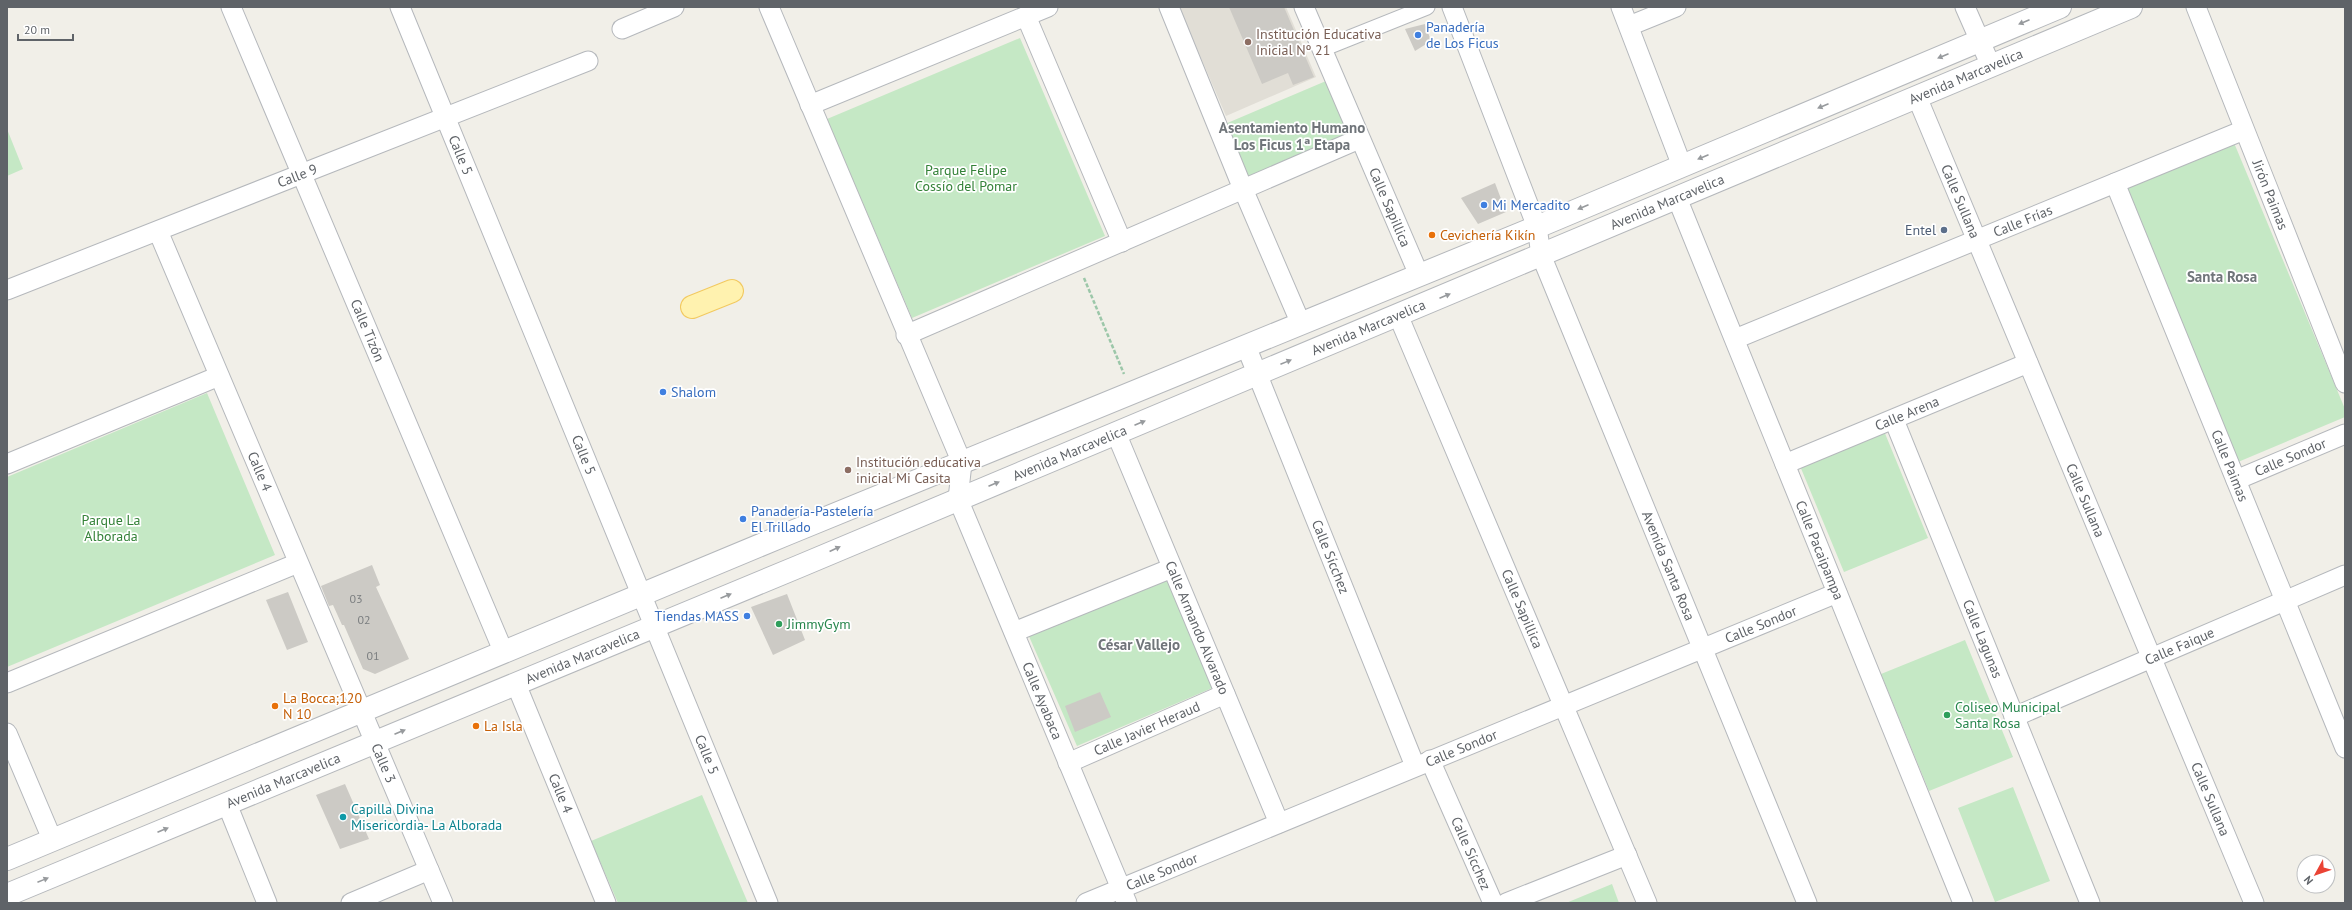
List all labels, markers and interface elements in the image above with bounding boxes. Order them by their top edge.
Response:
scale bar [18,16,73,42]
place label: Panadería de Los Ficus [1426,18,1499,52]
one-way arrow [2018,19,2030,25]
text: 20 m [24,22,50,37]
place label: Institución Educativa Inicial Nº 21 [1256,25,1381,59]
marker: Panadería de Los Ficus [1413,30,1423,40]
marker: Institución Educativa Inicial Nº 21 [1243,37,1253,47]
street label: Avenida Marcavelica [1906,44,2026,108]
one-way arrow [1937,53,1949,59]
one-way arrow [1817,104,1829,110]
district label: Asentamiento Humano Los Ficus 1ª Etapa [1219,118,1365,154]
street label: Calle 5 [445,132,477,178]
one-way arrow [1697,154,1709,160]
street label: Jirón Paimas [2248,156,2292,233]
street label: Calle 9 [275,160,320,192]
park label: Parque Felipe Cossío del Pomar [915,161,1017,195]
street label: Calle Sullana [1937,162,1984,241]
street label: Calle Sapillica [1365,165,1415,250]
street label: Avenida Marcavelica [1607,170,1727,234]
place label: Mi Mercadito [1492,196,1570,214]
marker: Mi Mercadito [1479,200,1489,210]
street label: Calle Frías [1990,201,2055,241]
one-way arrow [1578,204,1589,210]
place label: Entel [1905,221,1936,239]
marker: Entel [1939,225,1949,235]
place label: Cevichería Kikín [1440,226,1536,244]
marker: Cevichería Kikín [1427,230,1437,240]
district label: Santa Rosa [2187,267,2257,286]
one-way arrow [1439,292,1451,298]
street label: Avenida Marcavelica [1309,295,1428,359]
street label: Calle Tizón [346,296,389,364]
one-way arrow [1280,358,1292,364]
place label: Shalom [671,383,716,401]
marker: Shalom [658,387,668,397]
street label: Calle Arena [1872,392,1942,435]
one-way arrow [1135,420,1146,426]
street label: Avenida Marcavelica [1010,421,1129,485]
street label: Calle Paimas [2207,427,2253,504]
street label: Calle 5 [568,432,600,477]
street label: Calle Sondor [2252,434,2329,480]
street label: Calle 4 [244,449,276,494]
place label: Institución educativa inicial Mi Casita [856,453,981,487]
street label: Calle Sullana [2062,460,2109,540]
marker: Institución educativa inicial Mi Casita [843,465,853,475]
one-way arrow [989,480,1001,486]
street label: Calle Pacaipampa [1792,498,1848,602]
place label: Panadería-Pastelería El Trillado [751,502,874,536]
street label: Avenida Santa Rosa [1638,508,1699,623]
park label: Parque La Alborada [82,511,140,545]
marker: Panadería-Pastelería El Trillado [738,514,748,524]
street label: Calle Sícchez [1308,517,1354,596]
one-way arrow [830,546,841,552]
street label: Calle Armando Alvarado [1161,558,1233,697]
street label: Calle Sapillica [1498,566,1547,651]
house number: 03 [349,591,363,606]
one-way arrow [721,593,733,599]
street label: Calle Lagunas [1959,597,2007,681]
street label: Calle Sondor [1722,602,1800,647]
place label: Tiendas MASS [654,607,739,625]
marker: Tiendas MASS [742,611,752,621]
house number: 02 [357,612,371,627]
place label: JimmyGym [786,615,851,633]
marker: JimmyGym [774,619,784,629]
street label: Calle Faique [2142,623,2217,669]
street label: Avenida Marcavelica [523,625,642,688]
district label: César Vallejo [1098,635,1180,654]
house number: 01 [366,648,380,663]
street label: Calle Ayabaca [1018,659,1067,742]
place label: La Bocca;120 N 10 [283,689,362,723]
street label: Calle Javier Heraud [1091,697,1203,760]
place label: Coliseo Municipal Santa Rosa [1955,698,2061,732]
marker: La Bocca;120 N 10 [270,701,280,711]
marker: Coliseo Municipal Santa Rosa [1942,710,1952,720]
place label: La Isla [484,717,523,735]
marker: La Isla [471,721,481,731]
street label: Calle Sondor [1423,725,1500,771]
one-way arrow [394,729,406,735]
street label: Calle 5 [691,732,723,777]
street label: Calle 3 [367,741,400,786]
street label: Avenida Marcavelica [223,749,343,812]
street label: Calle Sullana [2187,759,2234,839]
street label: Calle 4 [545,771,577,816]
place label: Capilla Divina Misericordia- La Alborada [351,800,502,834]
marker: Capilla Divina Misericordia- La Alborada [338,812,348,822]
street label: Calle Sícchez [1447,814,1495,893]
one-way arrow [158,827,170,833]
street label: Calle Sondor [1123,849,1201,895]
north arrow [2296,854,2336,894]
text: N [2301,873,2316,888]
one-way arrow [38,877,49,883]

